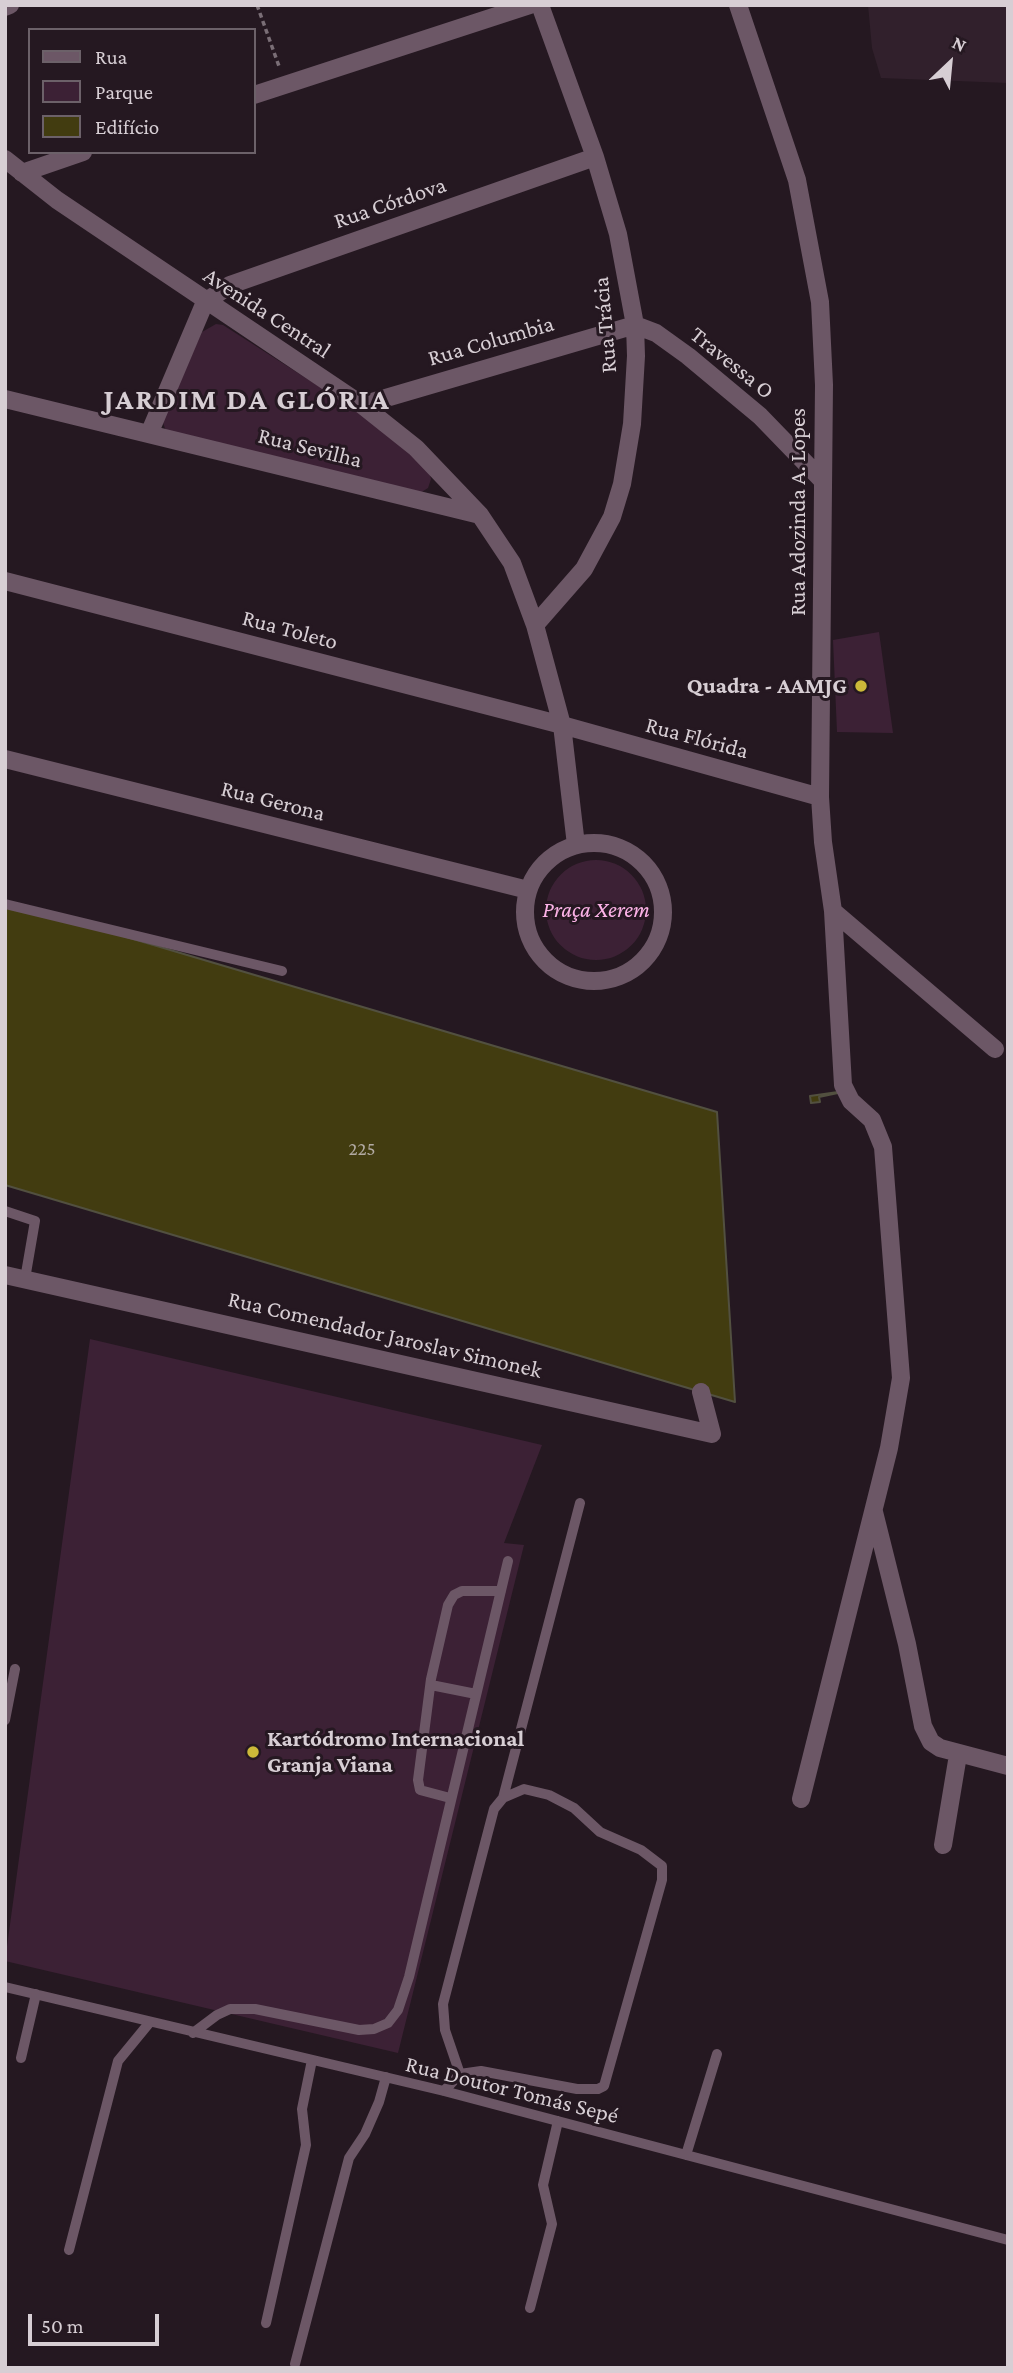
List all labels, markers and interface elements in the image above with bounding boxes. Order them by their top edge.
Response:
legend [28,28,256,154]
north arrow [915,28,985,98]
text: N [949,31,970,56]
text: Rua [95,45,127,69]
text: Parque [95,80,153,104]
text: Edifício [95,115,159,139]
street label: Rua Córdova [330,171,450,235]
street label: Avenida Central [198,262,336,364]
street label: Rua Trácia [587,276,623,374]
street label: Rua Columbia [425,310,557,372]
street label: Travessa O [685,321,779,405]
district label: JARDIM DA GLÓRIA [105,382,389,418]
street label: Rua Adozinda A. Lopes [784,408,812,616]
street label: Rua Sevilha [255,422,365,474]
street label: Rua Toleto [239,604,341,656]
place label: Quadra - AAMJG [687,672,847,700]
marker: Quadra - AAMJG [853,678,869,694]
street label: Rua Flórida [643,711,751,765]
street label: Rua Gerona [218,775,328,827]
park label: Praça Xerem [542,896,650,924]
house number: 225 [349,1138,375,1160]
street label: Rua Comendador Jaroslav Simonek [225,1285,545,1385]
place label: Kartódromo Internacional Granja Viana [267,1725,524,1779]
marker: Kartódromo Internacional Granja Viana [245,1744,261,1760]
street label: Rua Doutor Tomás Sepé [403,2050,621,2130]
scale bar [32,2300,163,2344]
text: 50 m [41,2314,84,2338]

